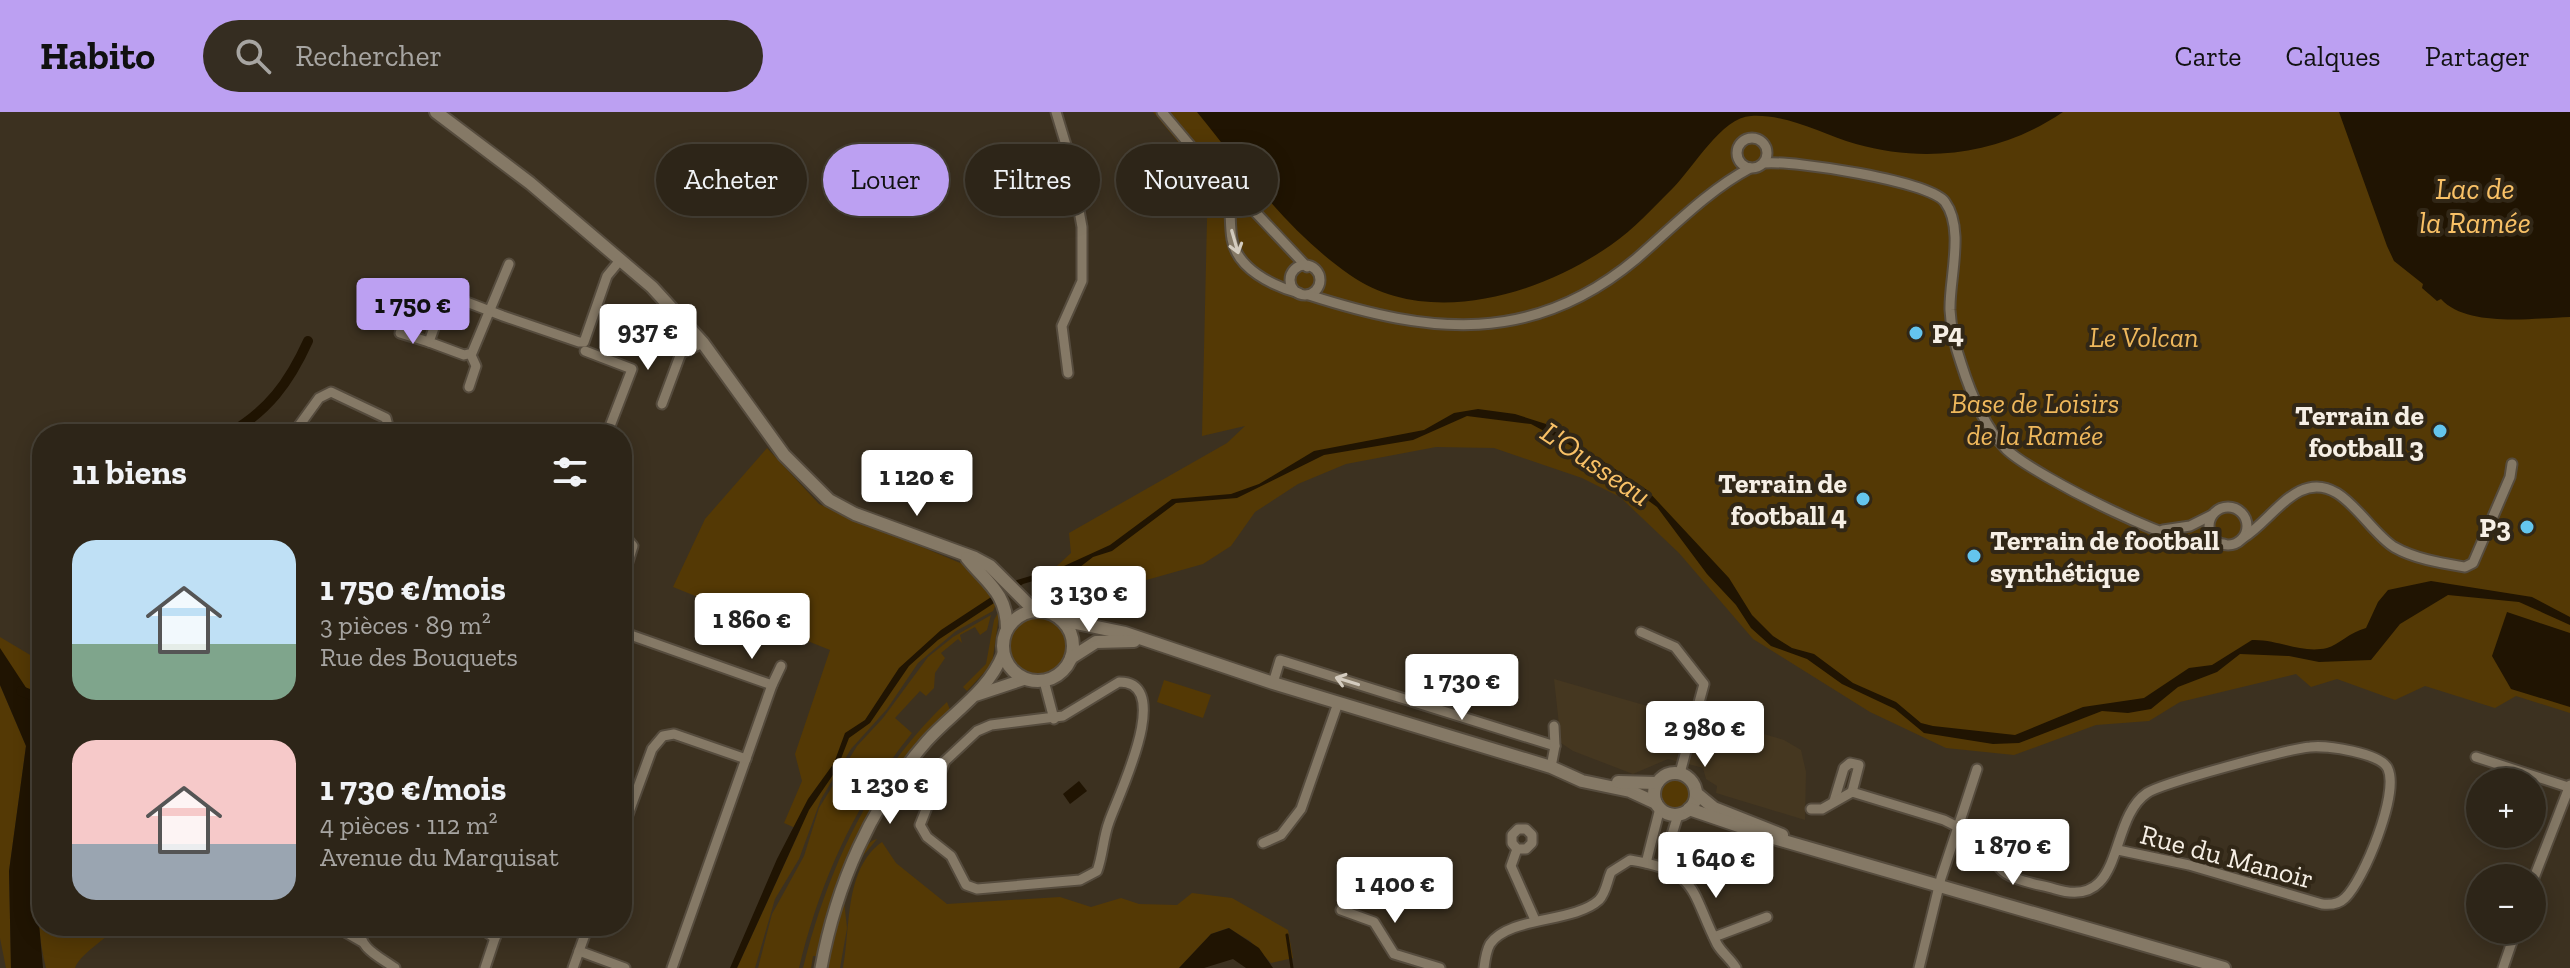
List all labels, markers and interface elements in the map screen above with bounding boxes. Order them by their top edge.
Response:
search box [203,20,763,92]
text: Habito [40,33,155,79]
icon: search [231,34,275,78]
text: Rechercher [295,38,442,74]
text: Carte [2175,40,2241,73]
text: Calques [2285,40,2381,73]
text: Partager [2425,40,2530,73]
chip: Acheter [656,144,807,216]
chip: Louer [823,144,949,216]
chip: Filtres [965,144,1100,216]
chip: Nouveau [1116,144,1278,216]
water label: Lac de la Ramée [2419,171,2531,241]
one-way arrow [1229,229,1243,254]
pin: 1 750 € [339,278,487,346]
text: 1 750 € [374,288,452,320]
pin: 937 € [592,304,704,372]
text: 937 € [618,314,678,346]
place label: P4 [1932,317,1964,350]
park label: Le Volcan [2089,321,2199,354]
marker: P4 [1907,324,1925,342]
park label: Base de Loisirs de la Ramée [1951,387,2119,452]
place label: Terrain de football 3 [2295,399,2424,464]
water label: L'Ousseau [1534,414,1658,514]
marker: Terrain de football 3 [2431,422,2449,440]
icon: filters [548,450,592,494]
pin: 1 120 € [843,450,991,518]
text: 11 biens [72,452,187,493]
text: 1 120 € [879,460,955,492]
place label: Terrain de football 4 [1718,467,1847,532]
marker: Terrain de football 4 [1854,490,1872,508]
place label: P3 [2479,511,2511,544]
marker: P3 [2518,518,2536,536]
place label: Terrain de football synthétique [1990,524,2220,589]
marker: Terrain de football synthétique [1965,547,1983,565]
pin: 3 130 € [1015,566,1163,634]
text: 1 750 €/mois [320,568,506,609]
icon: home [136,572,232,668]
text: 3 130 € [1050,576,1128,608]
pin: 1 860 € [678,593,826,661]
text: 1 860 € [713,603,791,635]
text: 3 pièces · 89 m² [320,609,491,641]
text: Rue des Bouquets [320,641,518,673]
pin: 1 730 € [1388,654,1536,722]
text: 1 730 € [1423,664,1501,696]
one-way arrow [1335,673,1361,688]
pin: 2 980 € [1631,701,1779,769]
text: 2 980 € [1664,711,1746,743]
pin: 1 230 € [816,758,964,826]
text: 1 730 €/mois [320,768,506,809]
text: 1 230 € [851,768,929,800]
map controls [2466,768,2546,944]
button: + [2466,768,2546,848]
icon: home [136,772,232,868]
text: 4 pièces · 112 m² [320,809,498,841]
street label: Rue du Manoir [2137,818,2317,895]
pin: 1 870 € [1939,819,2087,887]
text: 1 870 € [1974,829,2052,861]
pin: 1 640 € [1642,832,1790,900]
text: Avenue du Marquisat [320,841,559,873]
text: 1 640 € [1676,842,1756,874]
pin: 1 400 € [1321,857,1469,925]
button: − [2466,864,2546,944]
text: 1 400 € [1355,867,1435,899]

